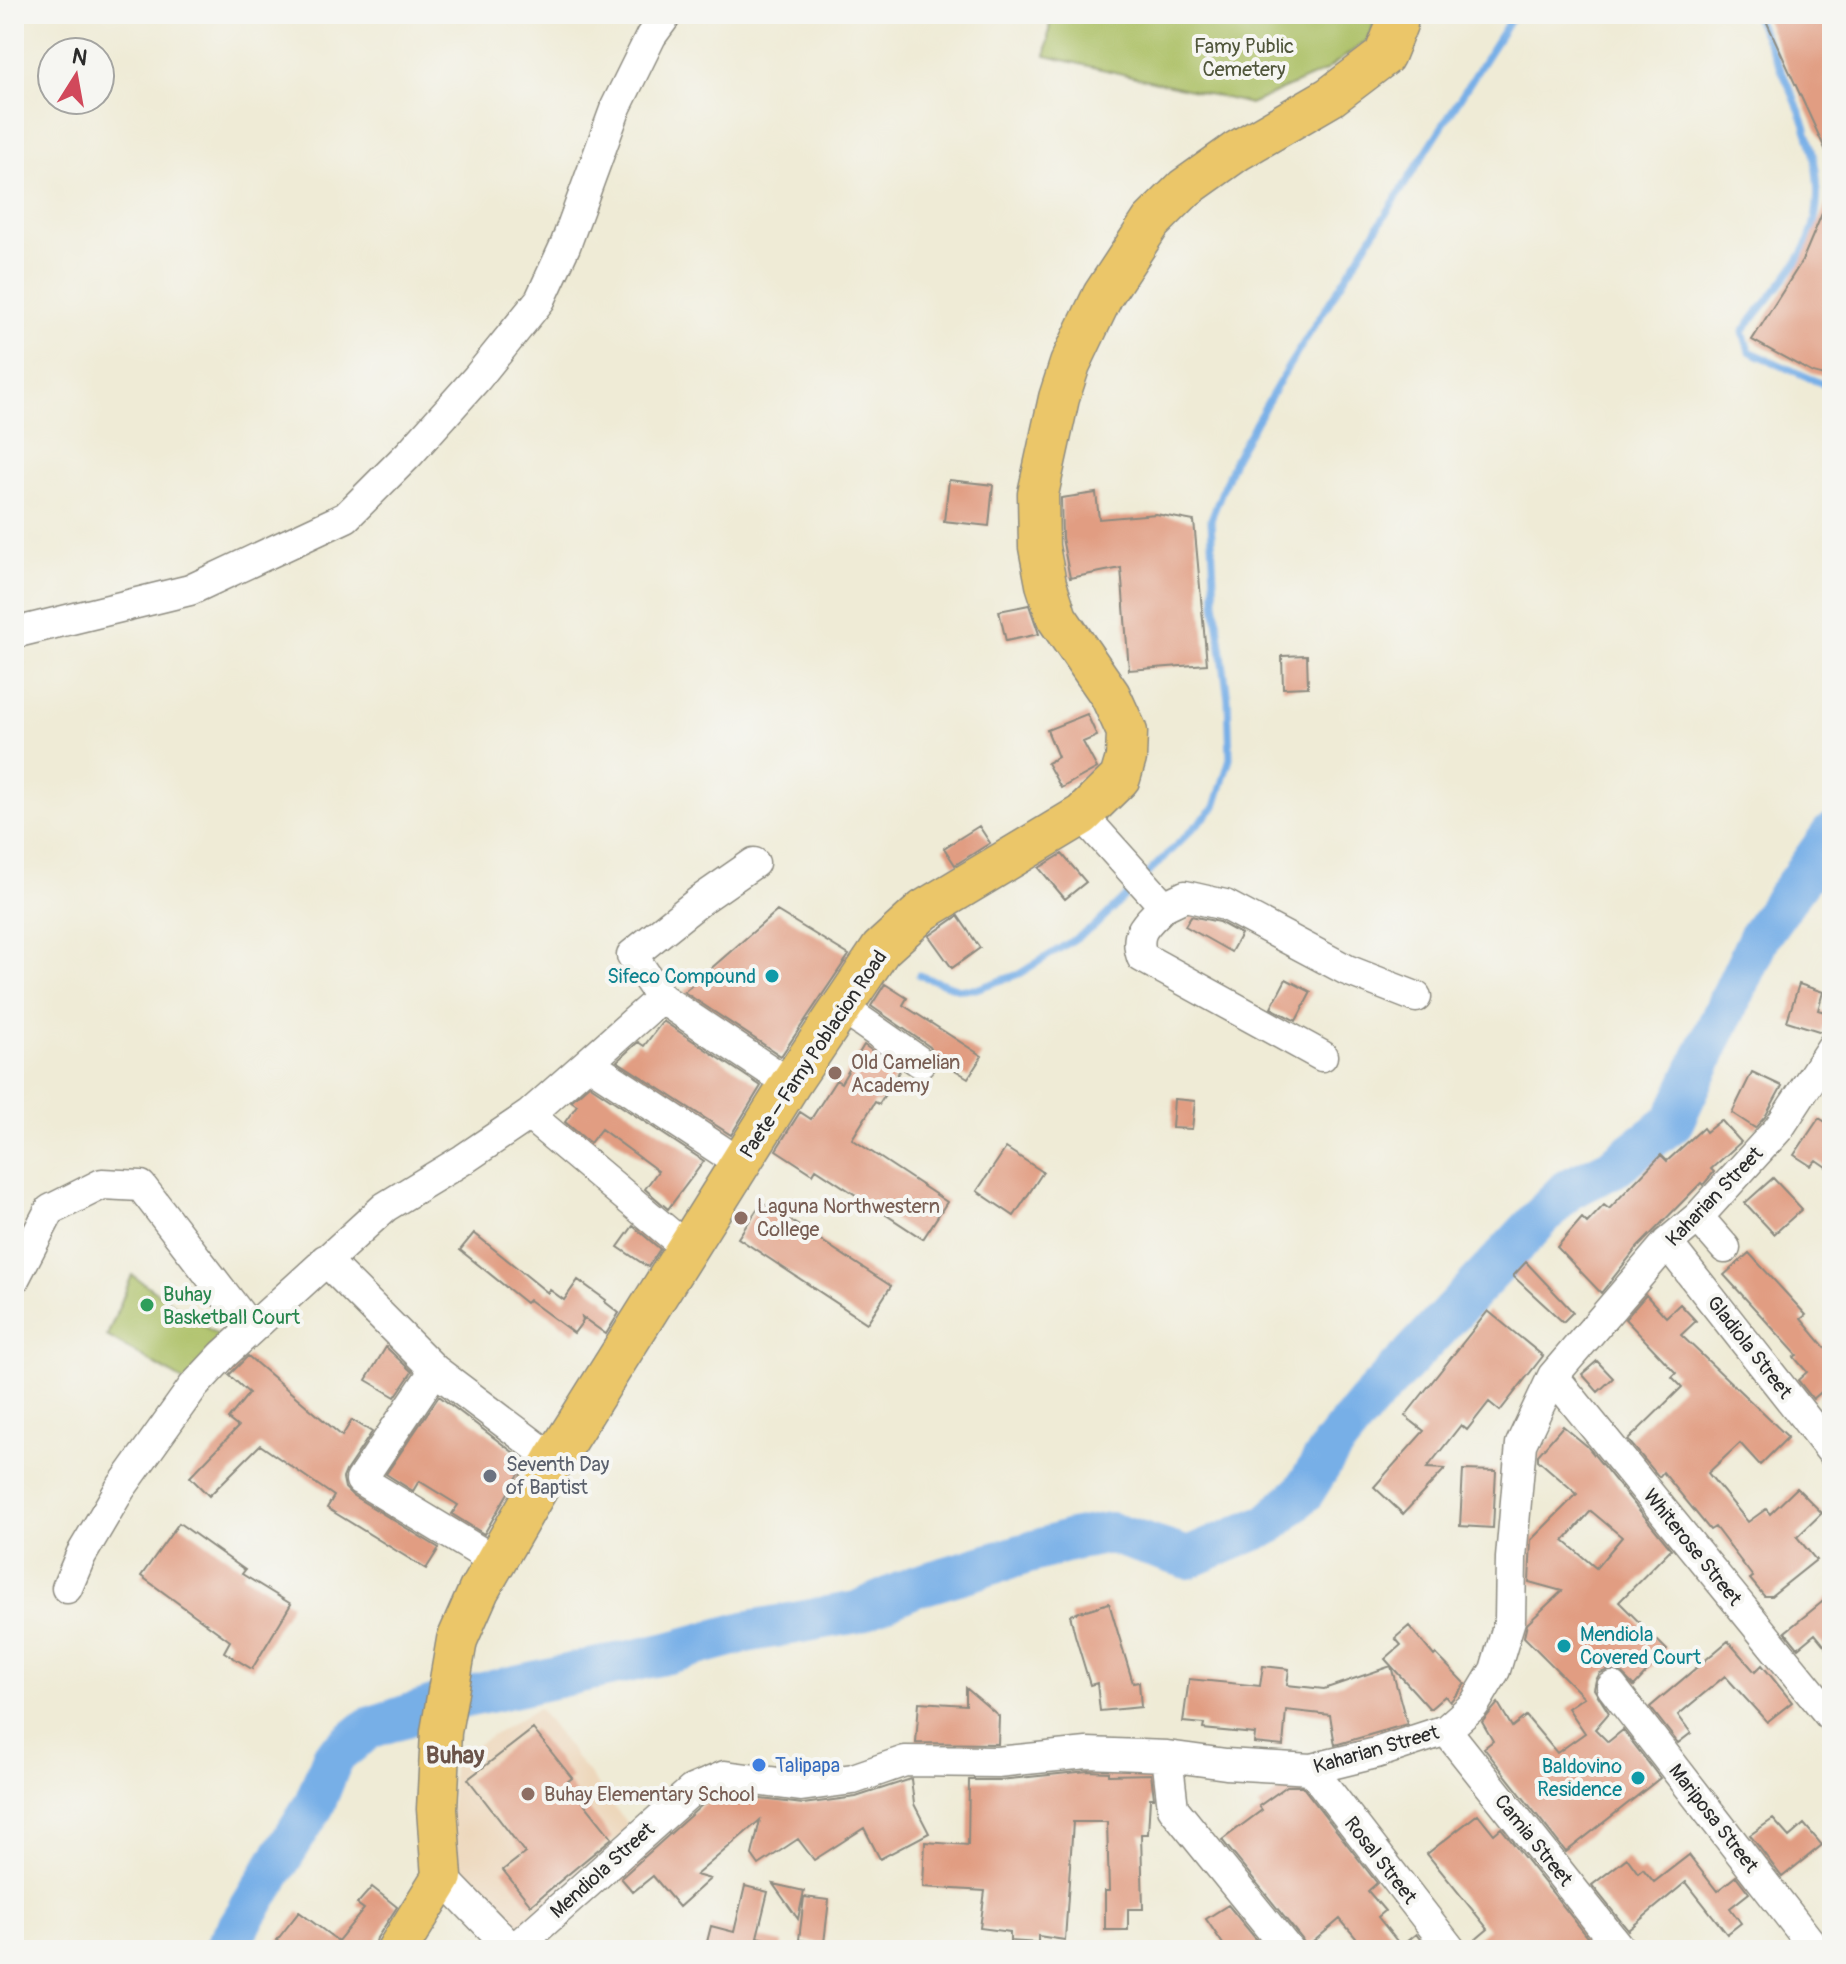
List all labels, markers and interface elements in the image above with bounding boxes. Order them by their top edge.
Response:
park label: Famy Public Cemetery [1194,34,1294,82]
north arrow [36,36,116,116]
text: N [70,42,90,73]
street label: Paete – Famy Poblacion Road [734,945,892,1163]
place label: Sifeco Compound [607,964,756,989]
marker: Sifeco Compound [763,967,781,985]
place label: Old Camelian Academy [851,1050,960,1098]
marker: Old Camelian Academy [826,1064,844,1082]
street label: Kaharian Street [1660,1140,1769,1252]
place label: Laguna Northwestern College [757,1194,940,1242]
marker: Laguna Northwestern College [732,1209,750,1227]
place label: Buhay Basketball Court [163,1282,301,1330]
street label: Gladiola Street [1702,1291,1798,1405]
marker: Buhay Basketball Court [138,1296,156,1314]
place label: Seventh Day of Baptist [506,1452,610,1500]
marker: Seventh Day of Baptist [481,1467,499,1485]
street label: Whiterose Street [1638,1484,1748,1611]
place label: Mendiola Covered Court [1580,1622,1702,1670]
marker: Mendiola Covered Court [1555,1637,1573,1655]
street label: Kaharian Street [1311,1719,1443,1779]
district label: Buhay [426,1741,485,1770]
place label: Talipapa [775,1753,840,1778]
place label: Baldovino Residence [1537,1754,1622,1802]
marker: Talipapa [750,1756,768,1774]
street label: Mariposa Street [1663,1759,1764,1879]
marker: Baldovino Residence [1629,1769,1647,1787]
place label: Buhay Elementary School [544,1782,755,1807]
marker: Buhay Elementary School [519,1785,537,1803]
street label: Camia Street [1489,1789,1579,1892]
street label: Rosal Street [1339,1812,1423,1910]
street label: Mendiola Street [545,1816,660,1924]

